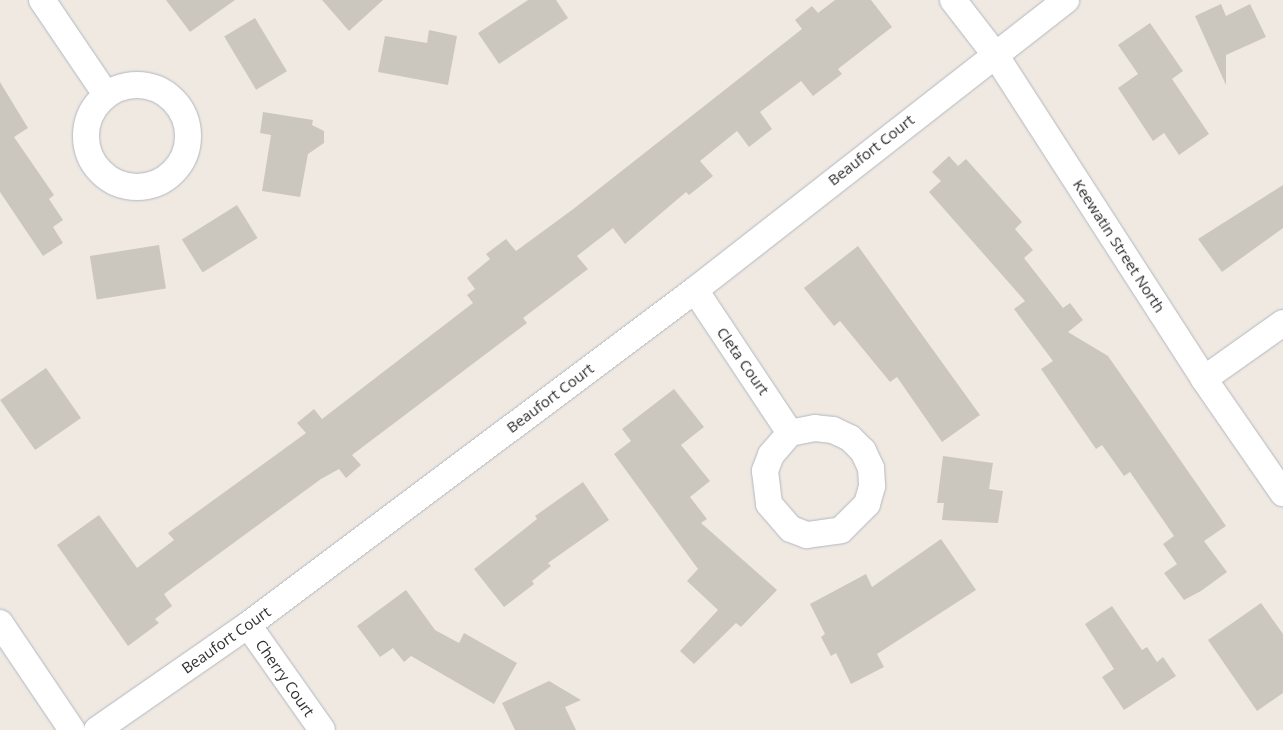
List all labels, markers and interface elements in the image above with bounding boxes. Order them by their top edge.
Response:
street label: Beaufort Court [824,111,918,189]
street label: Keewatin Street North [1069,176,1169,316]
street label: Cleta Court [713,324,773,398]
street label: Beaufort Court [503,359,597,437]
street label: Beaufort Court [178,603,274,677]
street label: Cherry Court [252,636,318,720]

